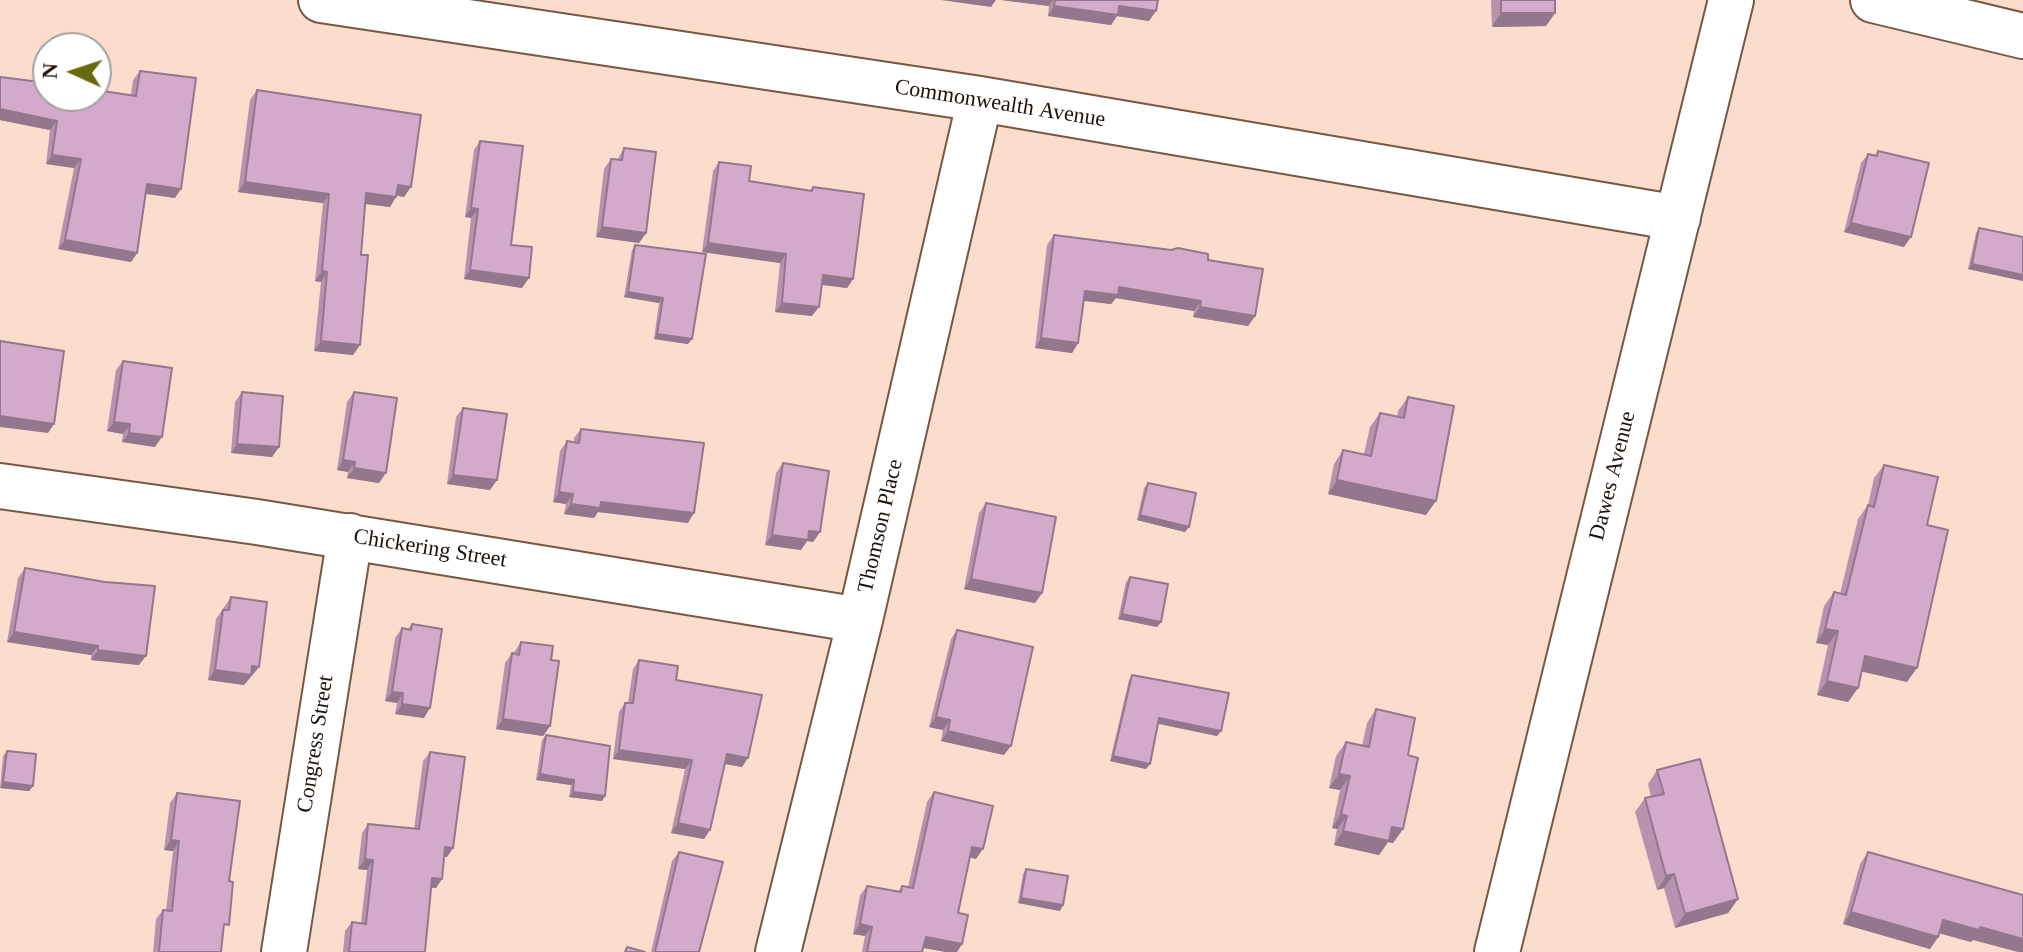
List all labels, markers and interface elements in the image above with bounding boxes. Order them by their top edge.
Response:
north arrow [32,32,112,112]
text: N [37,62,62,79]
street label: Commonwealth Avenue [893,74,1107,134]
street label: Dawes Avenue [1584,409,1642,543]
street label: Thomson Place [853,457,909,595]
street label: Chickering Street [352,524,508,574]
street label: Congress Street [292,673,340,815]

